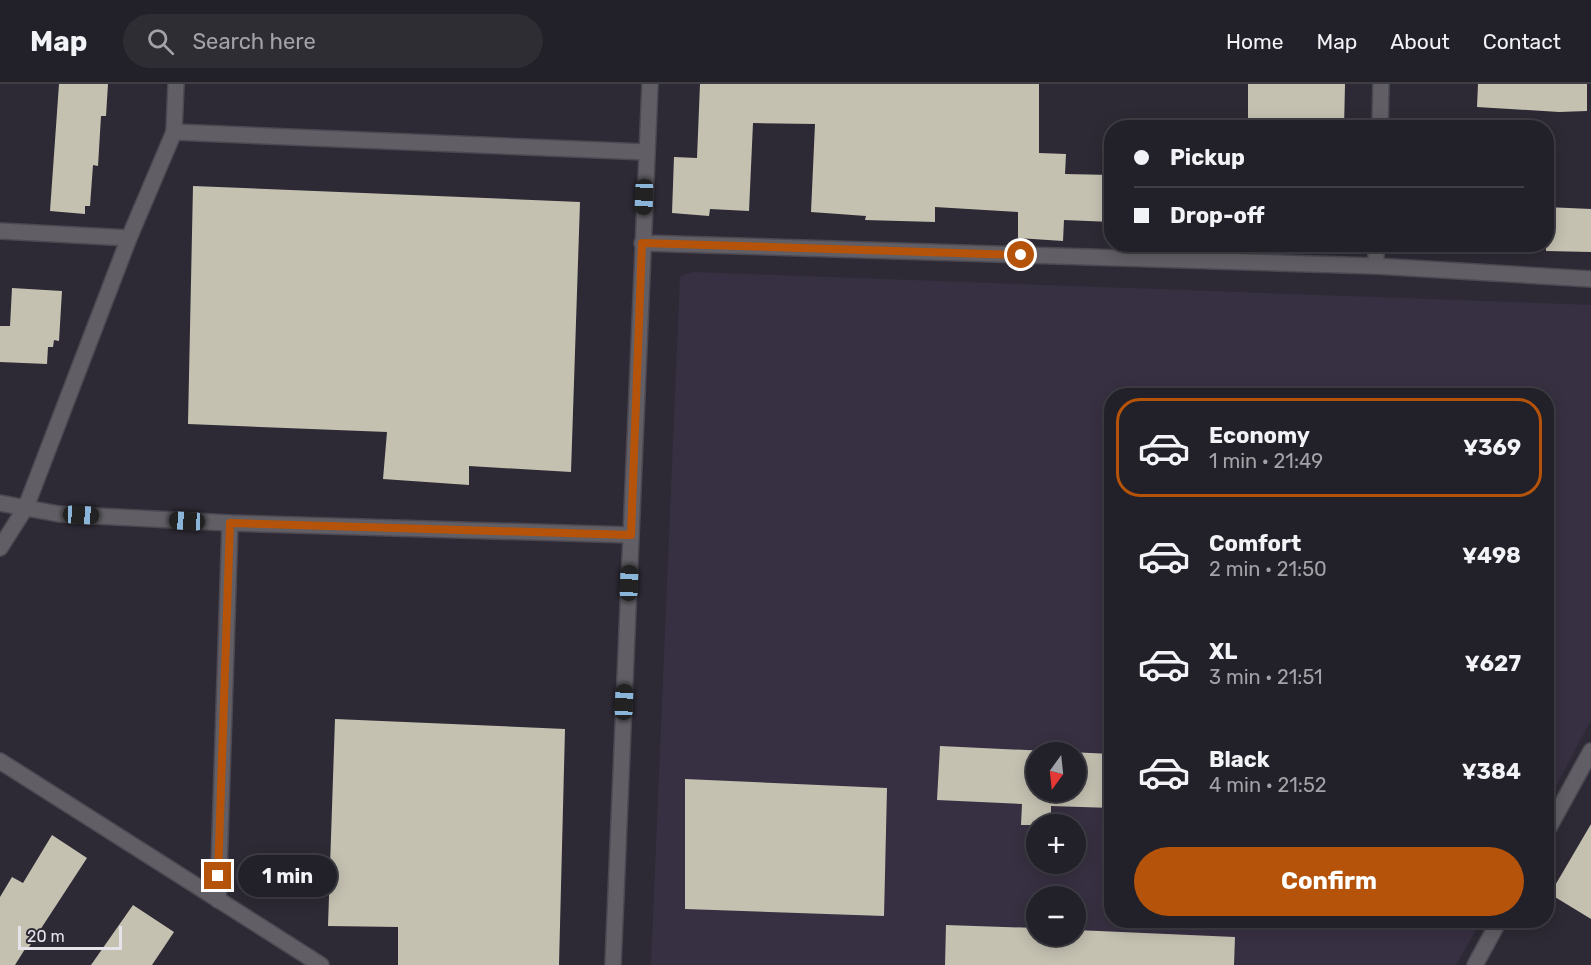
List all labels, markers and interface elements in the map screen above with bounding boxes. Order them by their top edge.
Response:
search box [123,14,543,68]
text: Map [30,25,87,58]
icon: search [144,25,177,58]
text: Search here [192,28,316,55]
text: Home [1226,29,1283,54]
text: Map [1316,29,1357,54]
text: About [1390,29,1450,54]
text: Contact [1483,29,1561,54]
text: Pickup [1170,144,1245,171]
car [634,179,654,215]
text: Drop-off [1170,202,1265,229]
route start [1007,241,1034,268]
icon: car [1137,421,1191,475]
text: Economy [1209,422,1310,449]
text: ¥369 [1463,434,1521,461]
text: 1 min · 21:49 [1209,449,1323,473]
car [63,505,99,525]
car [169,511,205,531]
icon: car [1137,529,1191,583]
text: Comfort [1209,530,1301,557]
text: ¥498 [1462,542,1521,569]
text: 2 min · 21:50 [1209,557,1327,581]
car [619,565,639,601]
icon: car [1137,637,1191,691]
text: XL [1209,638,1237,665]
text: ¥627 [1465,650,1521,677]
text: 3 min · 21:51 [1209,665,1323,689]
car [614,684,634,720]
north arrow [1026,742,1086,802]
map controls [1026,742,1086,946]
icon: car [1137,745,1191,799]
text: Black [1209,746,1270,773]
text: ¥384 [1461,758,1521,785]
text: 4 min · 21:52 [1209,773,1327,797]
button: + [1026,814,1086,874]
button: Confirm [1134,847,1524,916]
callout: 1 min [239,855,338,897]
route end [204,862,231,889]
text: 1 min [262,864,313,888]
button: − [1026,886,1086,946]
scale bar [18,923,122,950]
text: 20 m [27,927,65,946]

